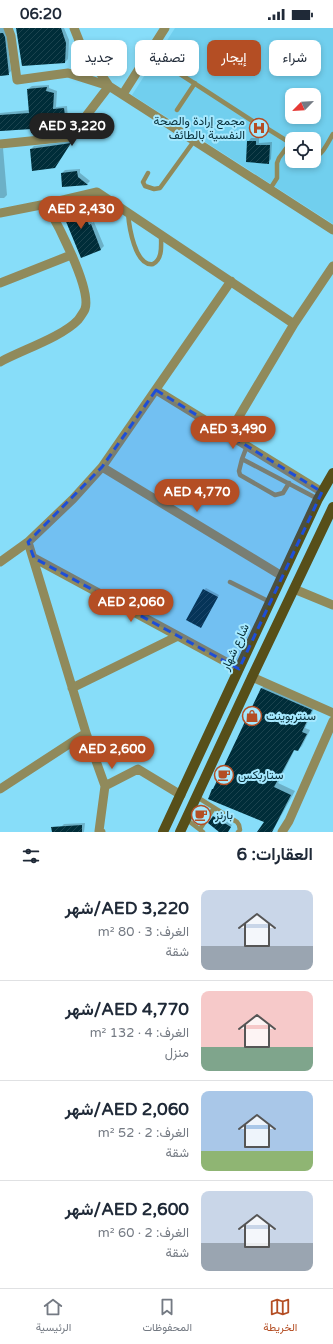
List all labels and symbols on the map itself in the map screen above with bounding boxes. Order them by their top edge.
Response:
north arrow [285,88,321,124]
pin: AED 3,220 [26,113,118,147]
place label: مجمع إرادة والصحة النفسية بالطائف [154,114,245,142]
hospital icon: مجمع إرادة والصحة النفسية بالطائف [248,117,270,139]
pin: AED 2,430 [35,196,127,230]
pin: AED 3,490 [187,416,279,450]
pin: AED 4,770 [151,479,243,513]
pin: AED 2,060 [85,589,177,623]
street label: شارع شهار [218,621,254,674]
shop icon: سنتربوينت [241,705,263,727]
place label: سنتربوينت [266,709,316,724]
pin: AED 2,600 [66,736,158,770]
cafe icon: ستاربكس [213,764,235,786]
place label: ستاربكس [238,768,284,783]
cafe icon: بارنز [190,804,212,826]
place label: بارنز [214,808,233,823]

